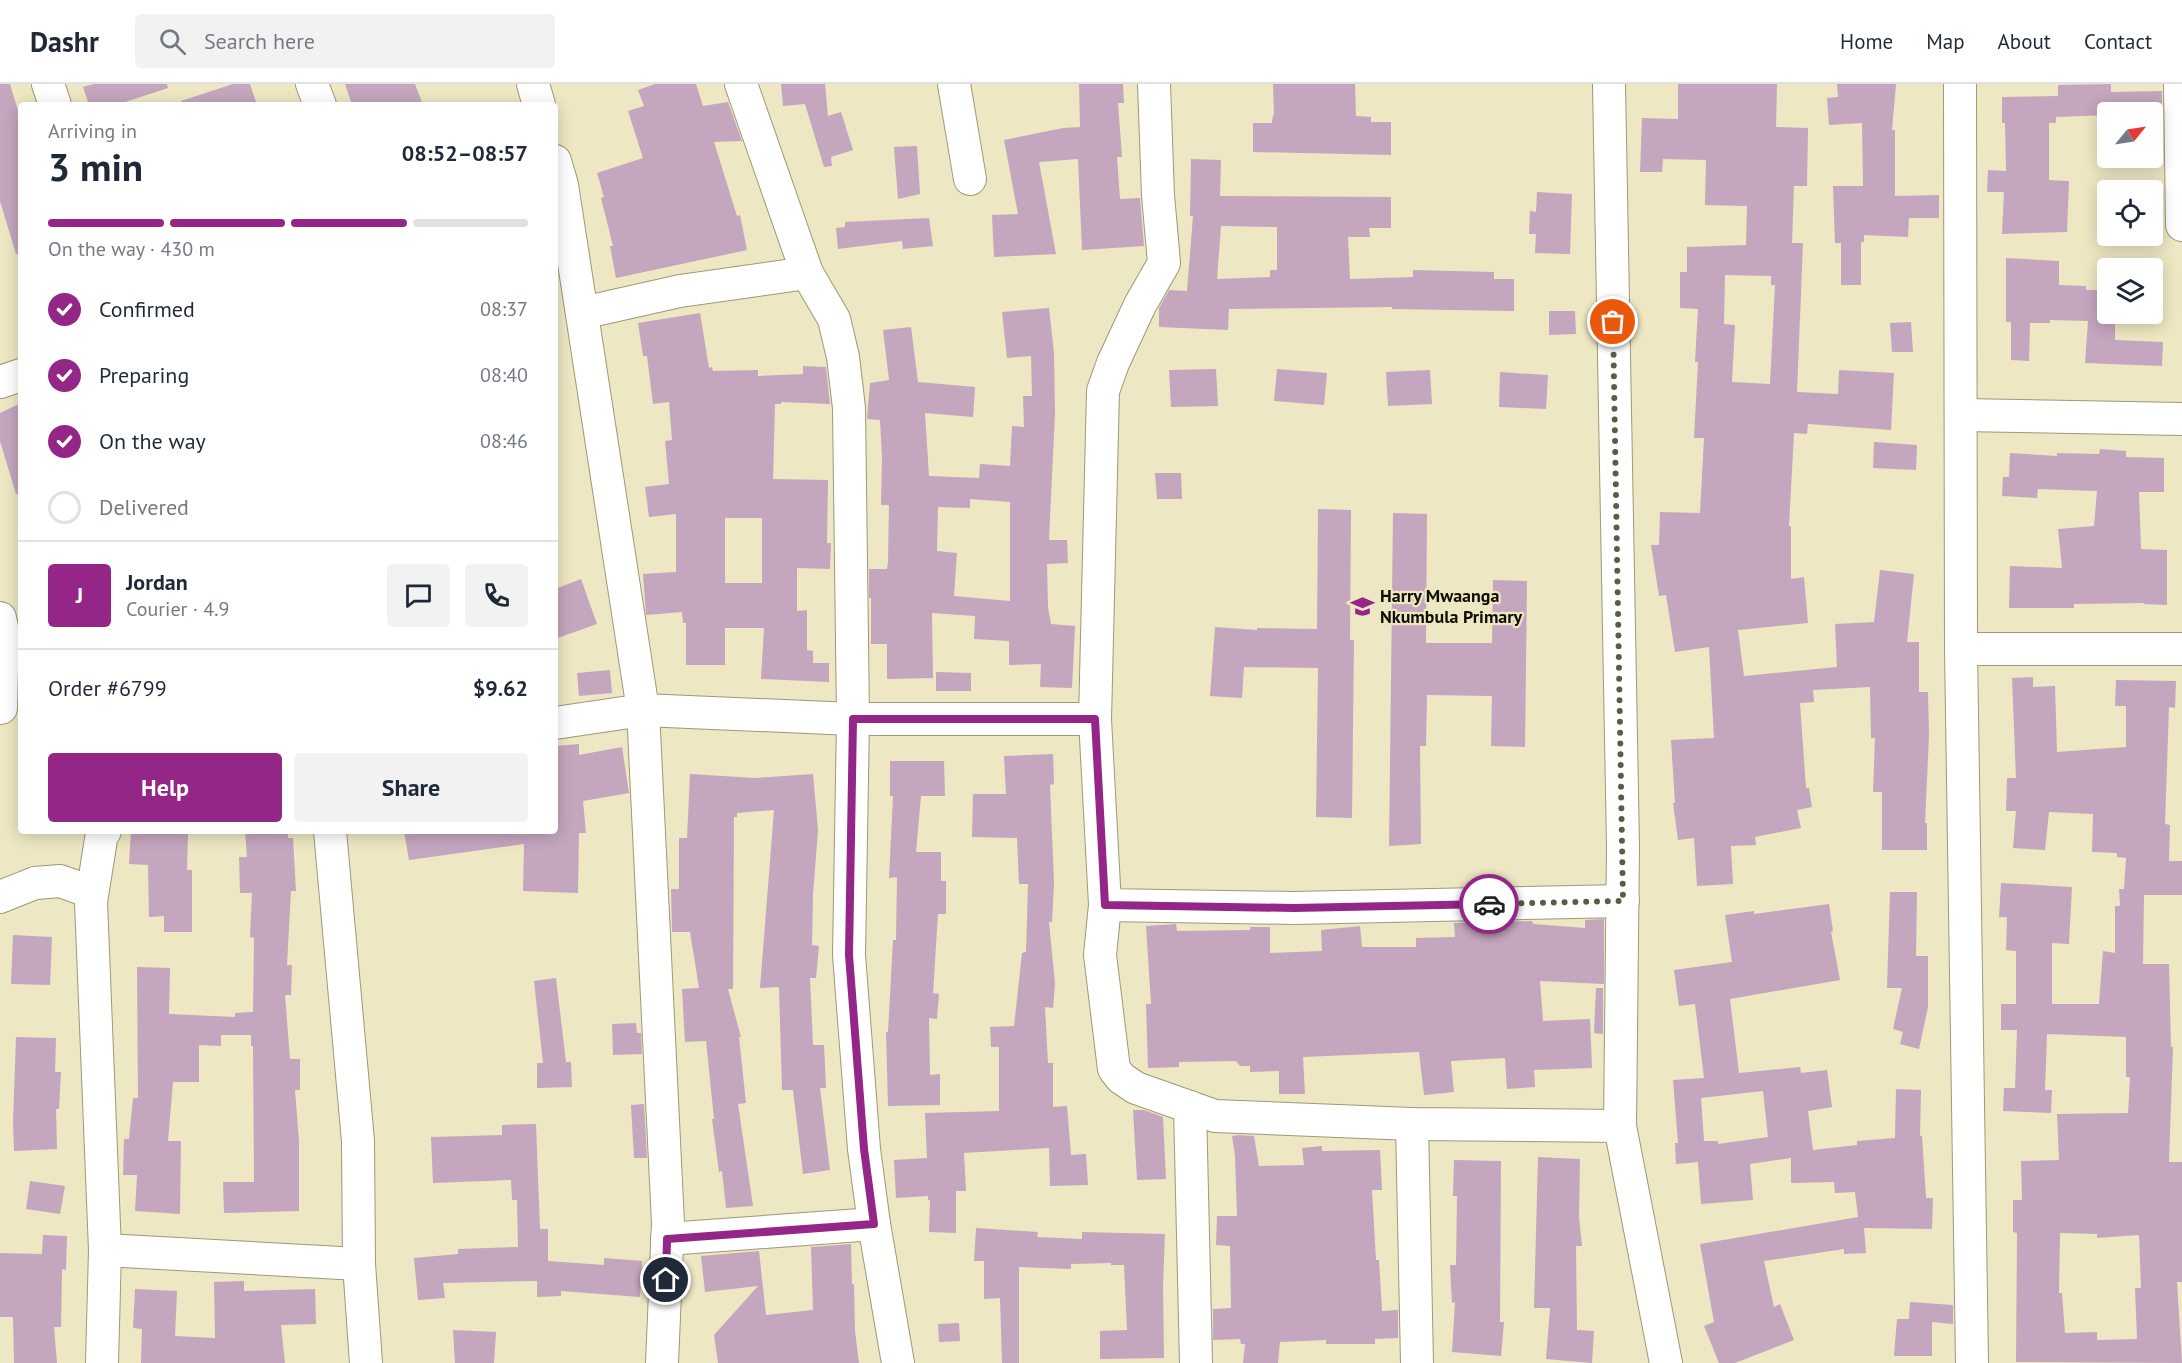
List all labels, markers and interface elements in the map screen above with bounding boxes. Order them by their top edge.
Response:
search box [135,14,555,68]
text: Dashr [30,23,99,60]
icon: search [156,25,189,58]
text: Search here [204,27,315,55]
text: Home [1840,28,1893,55]
text: Map [1926,28,1965,55]
text: About [1998,28,2051,55]
text: Contact [2084,28,2152,55]
north arrow [2097,102,2163,168]
map controls [2097,102,2163,324]
text: Arriving in [48,118,137,144]
text: 08:52–08:57 [402,139,528,167]
text: 3 min [48,141,143,192]
button: locate [2097,180,2163,246]
text: On the way · 430 m [48,236,215,262]
button: layers [2097,258,2163,324]
icon: check [48,293,81,326]
text: Confirmed [99,295,195,323]
text: 08:37 [480,296,528,322]
pin [1587,296,1638,347]
icon: bag [1596,305,1629,338]
icon: check [48,359,81,392]
text: Preparing [99,361,189,389]
text: 08:40 [480,362,528,388]
icon: check [48,425,81,458]
text: On the way [99,427,206,455]
text: 08:46 [480,428,528,454]
text: Delivered [99,493,189,521]
button: chat [387,564,450,627]
button: phone [465,564,528,627]
text: Jordan [126,568,188,596]
text: J [76,581,83,609]
place label: Harry Mwaanga Nkumbula Primary [1380,584,1523,628]
school or university icon: Harry Mwaanga Nkumbula Primary [1349,593,1375,619]
text: Courier · 4.9 [126,596,229,622]
text: Order #6799 [48,674,167,702]
text: $9.62 [473,674,528,702]
button: Help [48,753,282,822]
button: Share [294,753,528,822]
courier [1459,874,1519,934]
icon: car [1473,888,1506,921]
pin [640,1254,691,1305]
icon: home [649,1263,682,1296]

